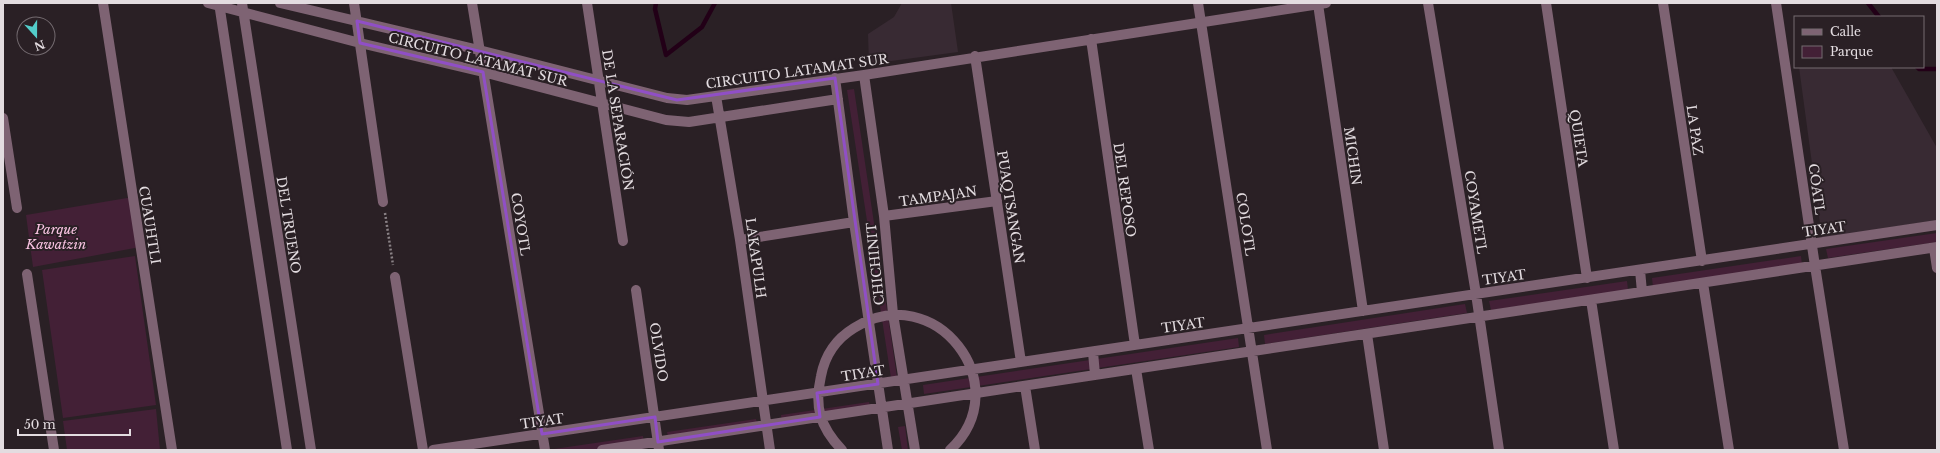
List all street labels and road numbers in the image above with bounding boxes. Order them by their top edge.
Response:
street label: CIRCUITO LATAMAT SUR [386,29,570,90]
street label: DE LA SEPARACIÓN [598,48,637,192]
street label: CIRCUITO LATAMAT SUR [705,50,890,93]
street label: LA PAZ [1683,104,1706,156]
street label: QUIETA [1566,108,1592,169]
street label: MICHIN [1340,126,1365,187]
street label: DEL REPOSO [1109,142,1140,238]
street label: PUAQTSANGAN [993,149,1028,265]
street label: CÓATL [1805,162,1829,216]
street label: COYAMETL [1461,169,1491,256]
street label: DEL TRUENO [272,175,305,275]
street label: TAMPAJAN [898,183,978,210]
street label: CUAUHTLI [135,185,164,265]
street label: COYOTL [507,191,534,257]
street label: COLOTL [1232,191,1259,258]
street label: LAKAPULH [741,217,770,299]
street label: TIYAT [1801,218,1848,241]
street label: CHICHINIT [863,221,888,306]
street label: TIYAT [1481,266,1528,289]
street label: TIYAT [1160,314,1207,337]
street label: OLVIDO [645,321,672,383]
street label: TIYAT [840,362,887,385]
street label: TIYAT [519,410,566,433]

